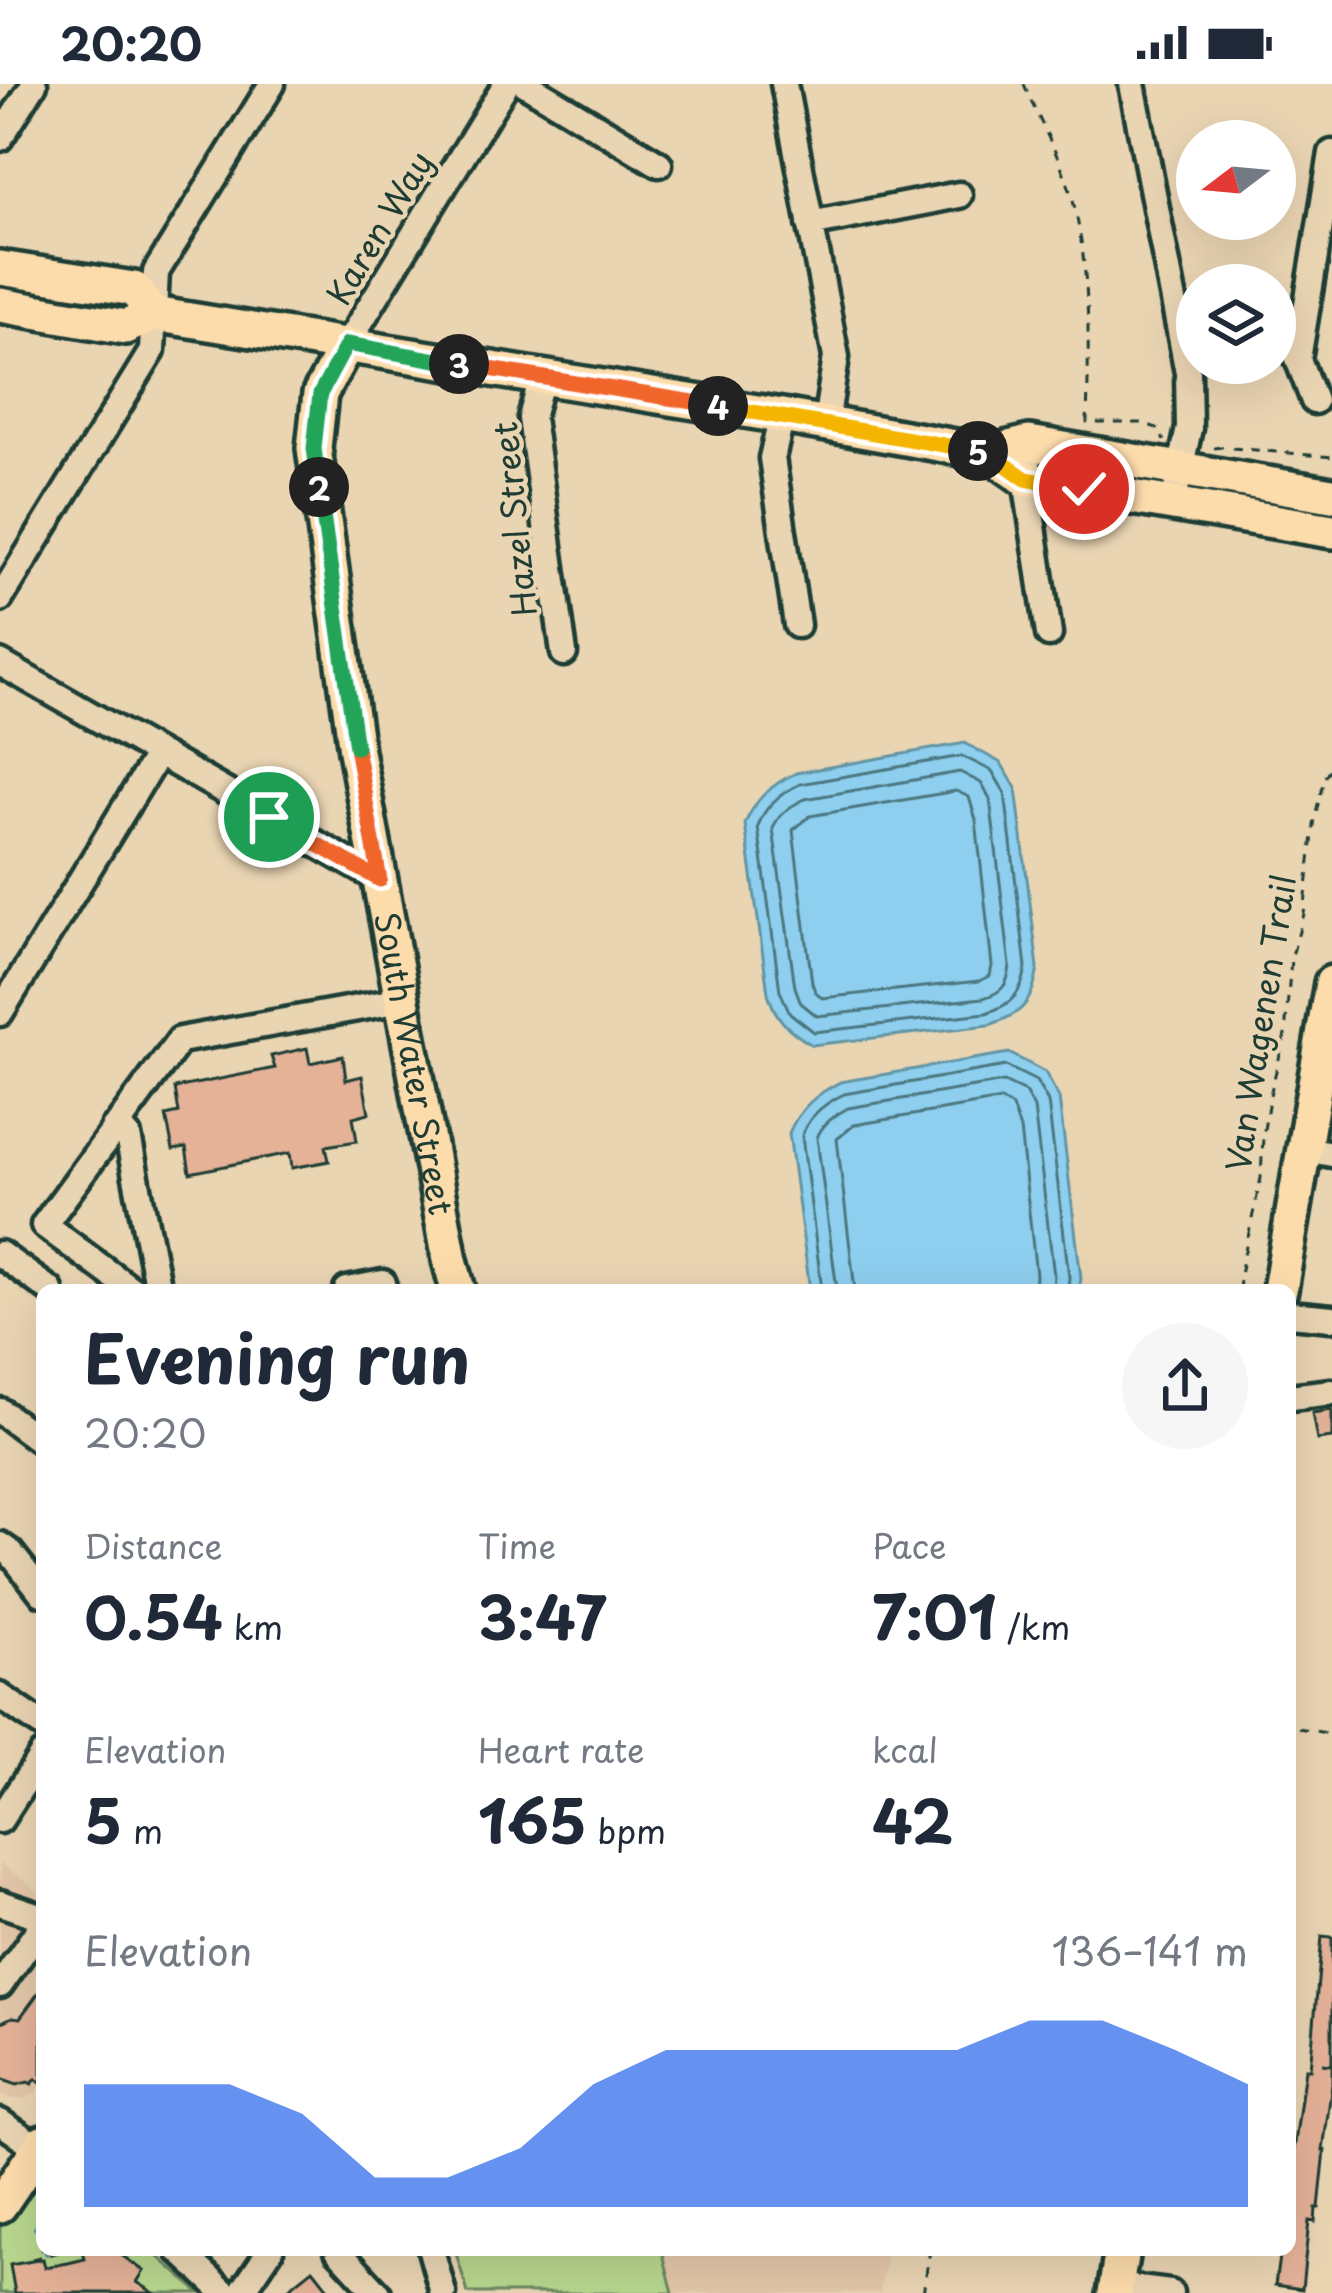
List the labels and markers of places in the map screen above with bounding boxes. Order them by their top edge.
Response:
pin: 3 [429,334,489,394]
pin: 4 [688,376,748,436]
pin: 5 [948,421,1008,481]
pin [1033,438,1135,540]
pin: 2 [289,457,349,517]
pin [218,766,320,868]

